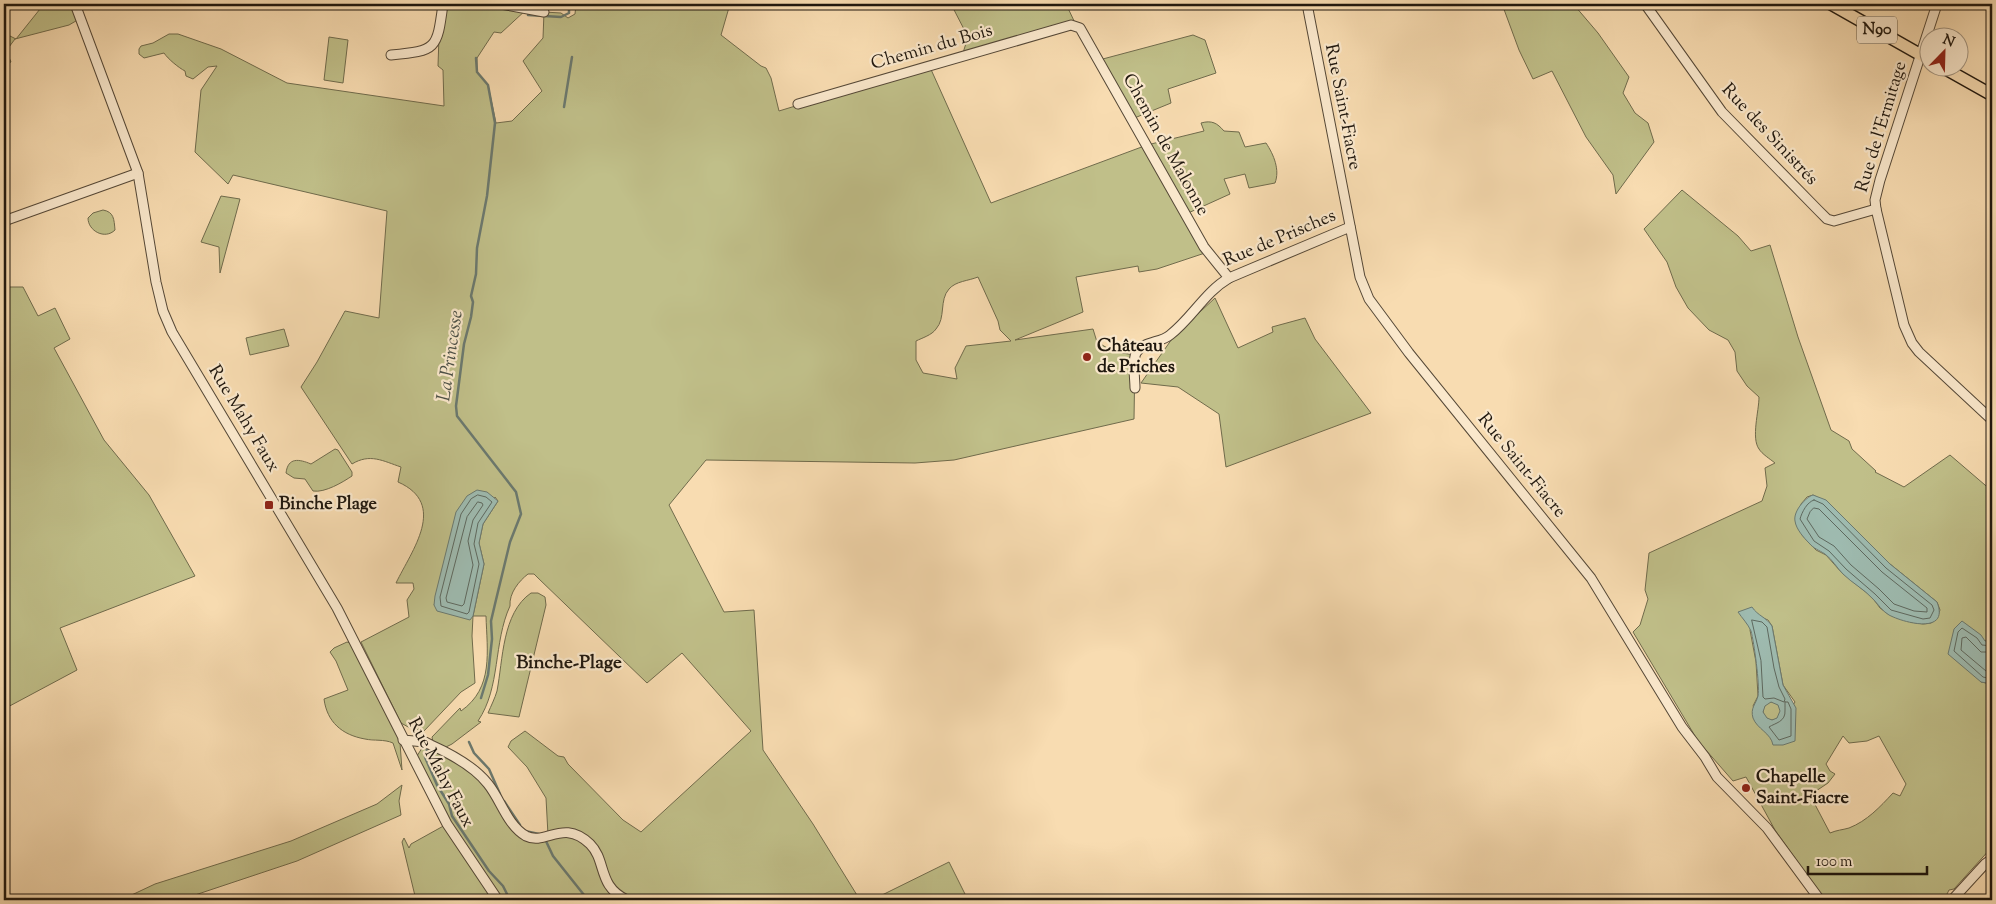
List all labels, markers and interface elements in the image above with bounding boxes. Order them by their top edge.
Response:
road number: N90 [1857,16,1897,44]
street label: Chemin du Bois [868,18,996,78]
north arrow [1918,28,1968,78]
text: N [1939,30,1957,53]
street label: Rue Saint-Fiacre [1317,42,1367,172]
street label: Rue de l'Ermitage [1850,58,1914,196]
street label: Chemin de Malonne [1115,69,1215,221]
street label: Rue des Sinistrés [1715,78,1823,192]
street label: Rue de Prisches [1220,204,1340,274]
water label: La Princesse [431,308,471,403]
place label: Château de Priches [1097,334,1175,381]
marker: Château de Priches [1081,351,1093,363]
street label: Rue Mahy Faux [201,360,285,478]
street label: Rue Saint-Fiacre [1471,408,1571,524]
place label: Binche Plage [279,492,377,518]
marker: Binche Plage [263,499,275,511]
district label: Binche-Plage [516,650,622,677]
street label: Rue Mahy Faux [400,713,480,833]
place label: Chapelle Saint-Fiacre [1756,765,1850,812]
marker: Chapelle Saint-Fiacre [1740,782,1752,794]
scale bar [1808,844,1927,876]
text: 100 m [1816,852,1853,873]

